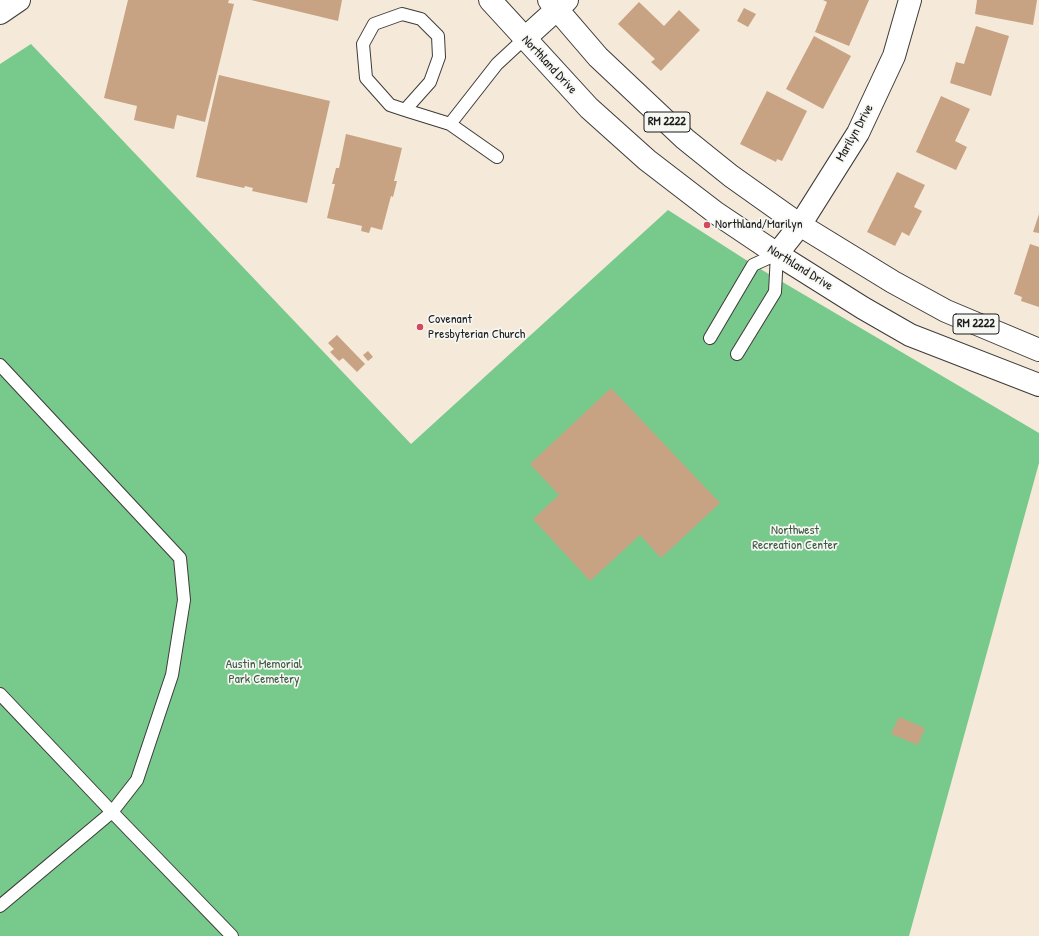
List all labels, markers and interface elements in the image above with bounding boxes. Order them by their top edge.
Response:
street label: Northland Drive [518,33,580,97]
street label: Marilyn Drive [833,102,877,164]
road number: RM 2222 [644,112,690,132]
place label: Northland/Marilyn [715,217,803,233]
marker: Northland/Marilyn [702,220,712,230]
street label: Northland Drive [764,242,836,294]
place label: Covenant Presbyterian Church [428,312,525,343]
road number: RM 2222 [953,314,999,334]
marker: Covenant Presbyterian Church [415,322,425,332]
park label: Northwest Recreation Center [752,523,838,554]
park label: Austin Memorial Park Cemetery [226,657,302,688]

